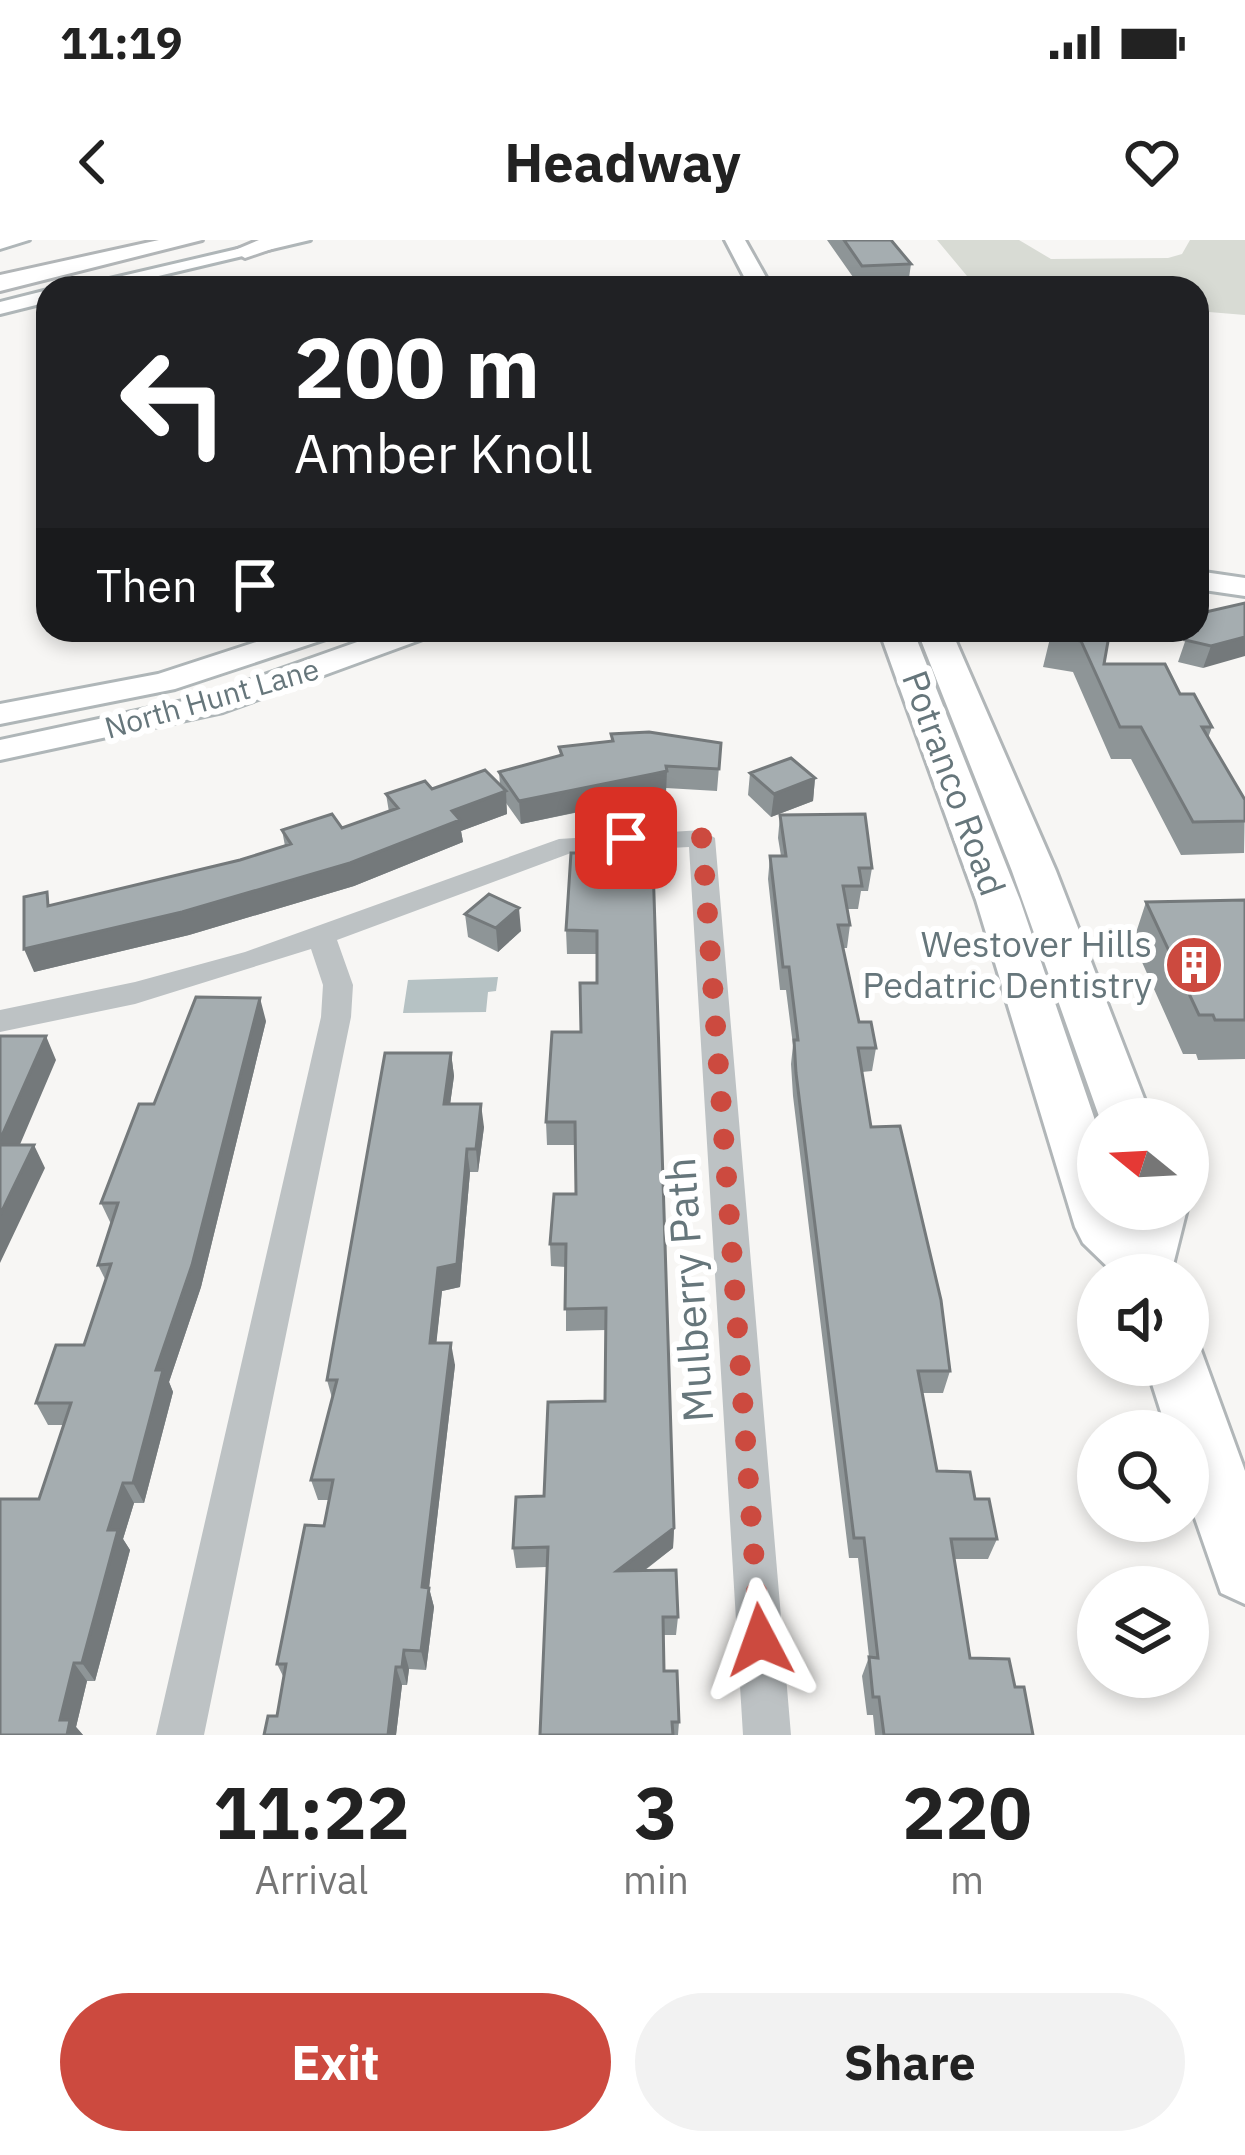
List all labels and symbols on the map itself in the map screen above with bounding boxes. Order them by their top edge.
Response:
street label: North Hunt Lane [100,648,323,747]
street label: Potranco Road [892,664,1017,902]
pin [575,787,677,889]
place label: Westover Hills Pedatric Dentistry [862,920,1152,1008]
building icon: Westover Hills Pedatric Dentistry [1163,934,1225,996]
north arrow [1077,1098,1209,1230]
street label: Mulberry Path [652,1156,725,1424]
position arrow [697,1577,823,1703]

